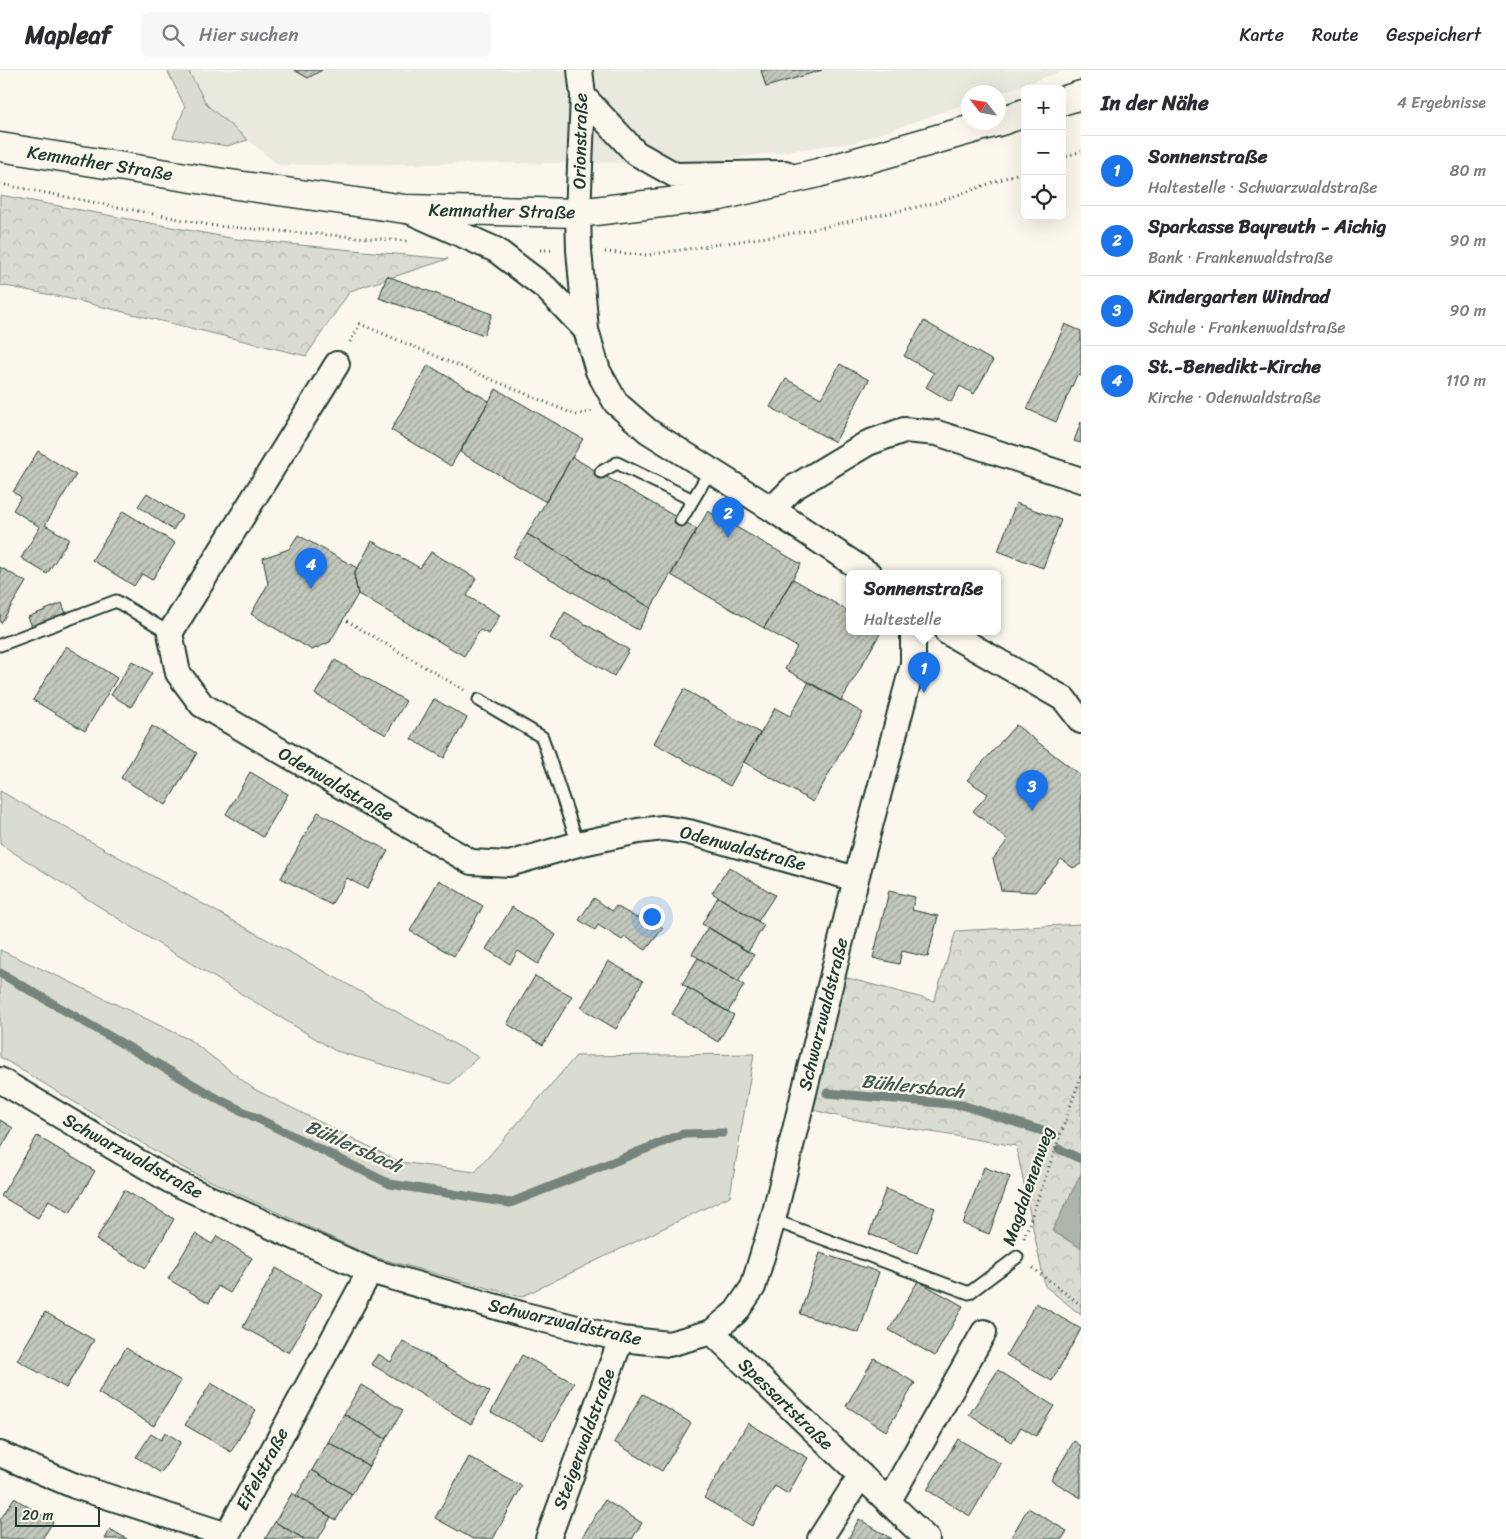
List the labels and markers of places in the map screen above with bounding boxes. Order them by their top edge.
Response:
pin: 2 [712,497,744,538]
pin: 4 [295,548,327,589]
pin: 1 [908,652,940,693]
pin: 3 [1016,770,1048,811]

